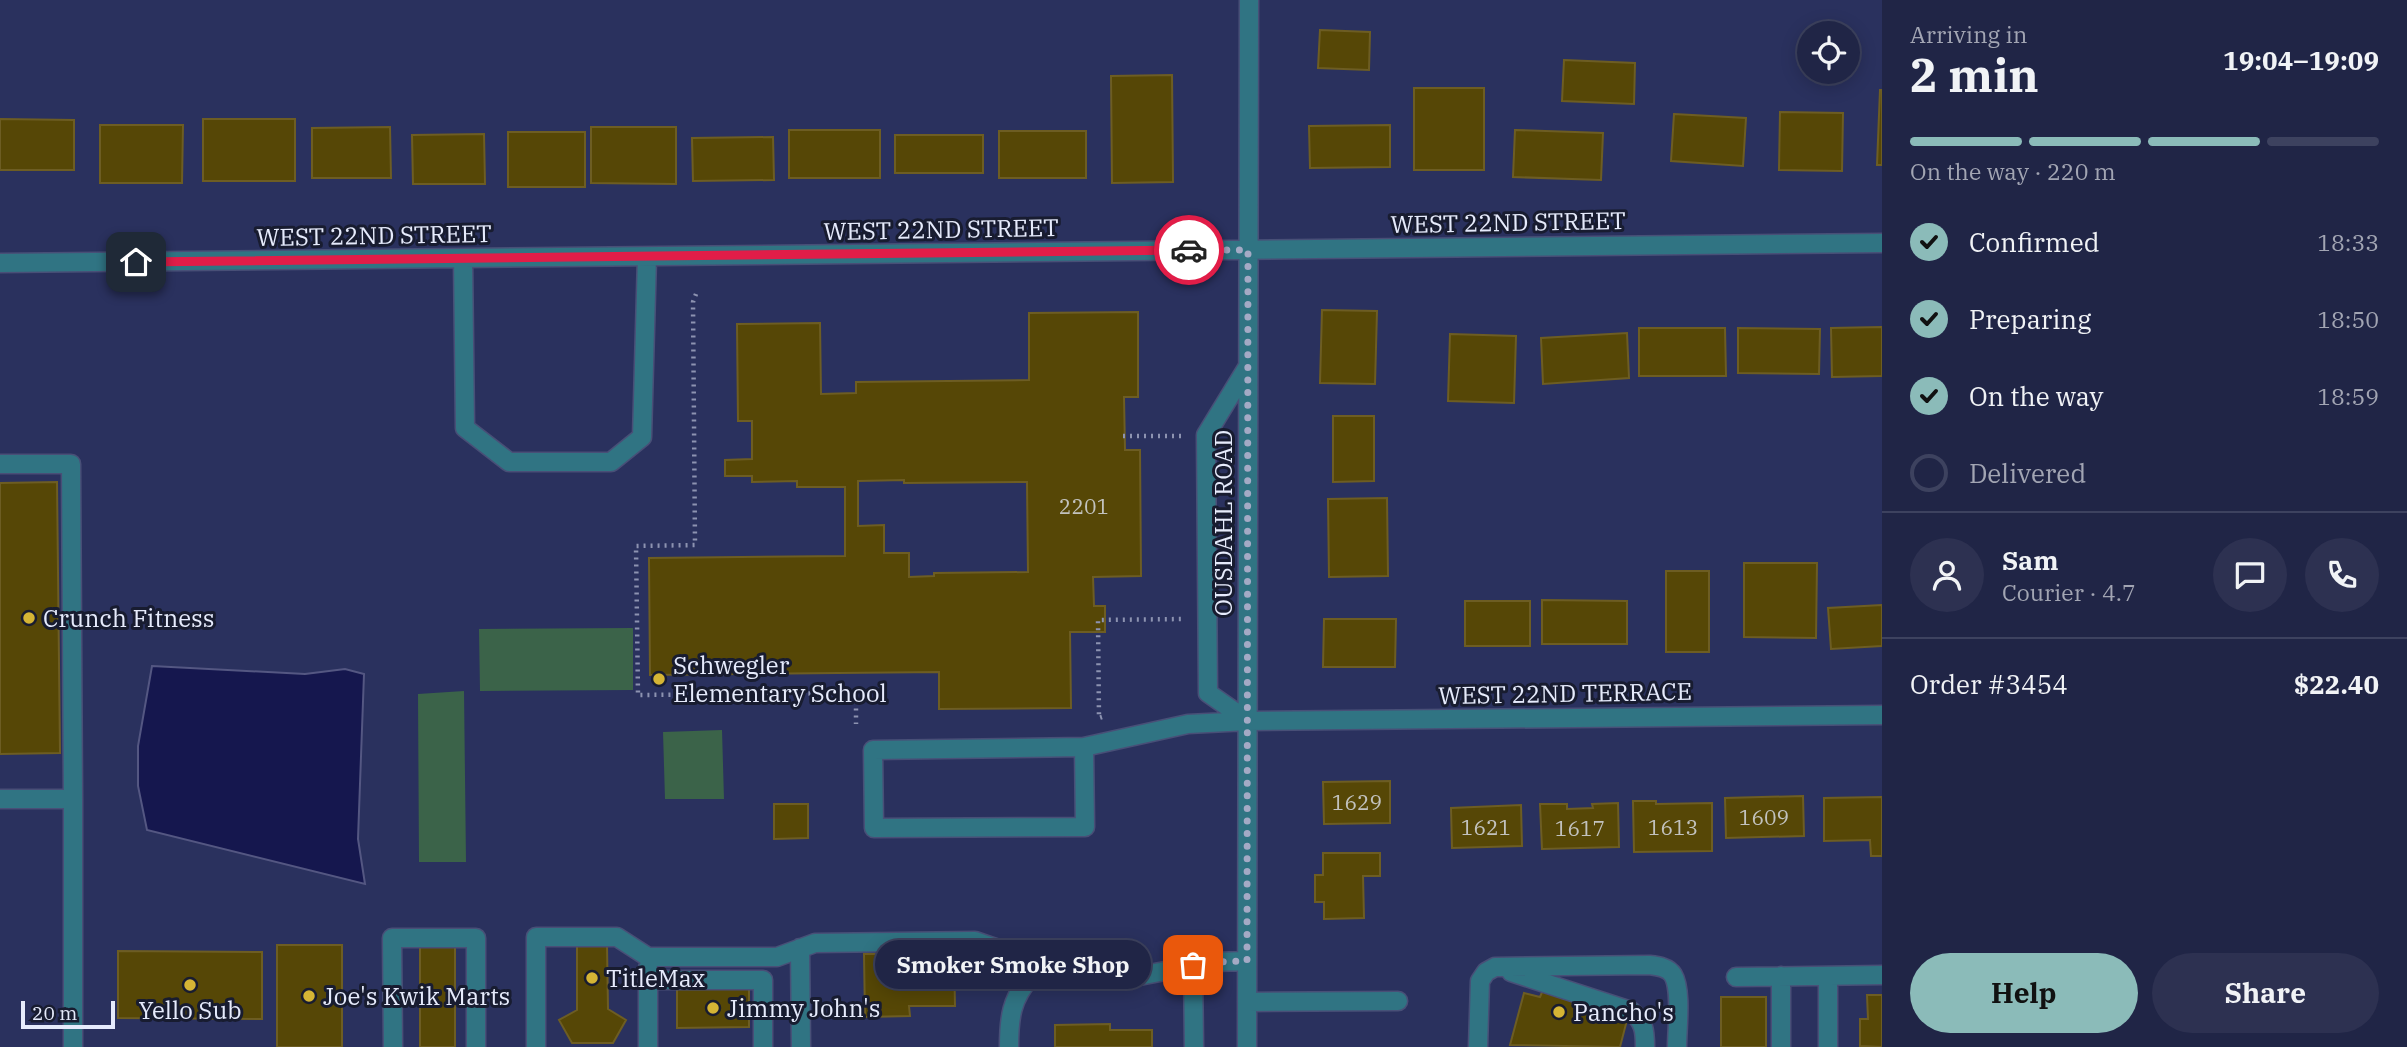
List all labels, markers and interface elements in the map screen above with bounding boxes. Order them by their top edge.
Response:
text: Arriving in [1910,19,2027,49]
map controls [1797,21,1860,84]
button: locate [1797,21,1860,84]
text: 19:04–19:09 [2223,43,2379,77]
text: 2 min [1910,45,2039,105]
text: On the way · 220 m [1910,156,2116,186]
street label: WEST 22ND STREET [1390,204,1626,240]
street label: WEST 22ND STREET [823,211,1059,247]
courier [1154,215,1224,285]
street label: WEST 22ND STREET [256,217,492,253]
icon: check [1910,223,1948,261]
text: Confirmed [1969,225,2100,259]
text: 18:33 [2317,227,2379,257]
icon: car [1170,231,1208,269]
pin [106,232,166,292]
icon: home [117,243,155,281]
icon: check [1910,300,1948,338]
text: Preparing [1969,302,2091,336]
text: 18:50 [2317,304,2379,334]
icon: check [1910,377,1948,415]
text: On the way [1969,379,2103,413]
text: 18:59 [2317,381,2379,411]
street label: OUSDAHL ROAD [1207,430,1239,616]
text: Delivered [1969,456,2086,490]
house number: 2201 [1059,492,1109,520]
button: person [1910,538,1984,612]
button: chat [2213,538,2287,612]
button: phone [2305,538,2379,612]
text: Sam [2002,543,2058,577]
text: Courier · 4.7 [2002,577,2136,607]
place label: Crunch Fitness [43,602,214,634]
marker: Crunch Fitness [21,610,37,626]
place label: Schwegler Elementary School [673,649,887,709]
text: Order #3454 [1910,667,2068,701]
text: $22.40 [2294,667,2379,701]
marker: Schwegler Elementary School [651,671,667,687]
street label: WEST 22ND TERRACE [1438,675,1692,711]
house number: 1629 [1332,788,1382,816]
house number: 1609 [1739,803,1789,831]
house number: 1621 [1461,813,1511,841]
house number: 1613 [1648,813,1698,841]
house number: 1617 [1555,814,1605,842]
pin [1163,935,1223,995]
callout: Smoker Smoke Shop [874,940,1151,990]
icon: bag [1174,946,1212,984]
text: Smoker Smoke Shop [896,949,1130,979]
button: Help [1910,953,2138,1033]
button: Share [2152,953,2379,1033]
place label: TitleMax [606,962,705,994]
marker: TitleMax [584,970,600,986]
marker: Yello Sub [182,977,198,993]
place label: Joe's Kwik Marts [323,980,510,1012]
marker: Joe's Kwik Marts [301,988,317,1004]
place label: Jimmy John's [727,992,880,1024]
place label: Yello Sub [138,994,242,1026]
place label: Pancho's [1573,996,1674,1028]
scale bar [21,998,116,1030]
marker: Jimmy John's [705,1000,721,1016]
text: 20 m [32,1001,77,1025]
marker: Pancho's [1551,1004,1567,1020]

